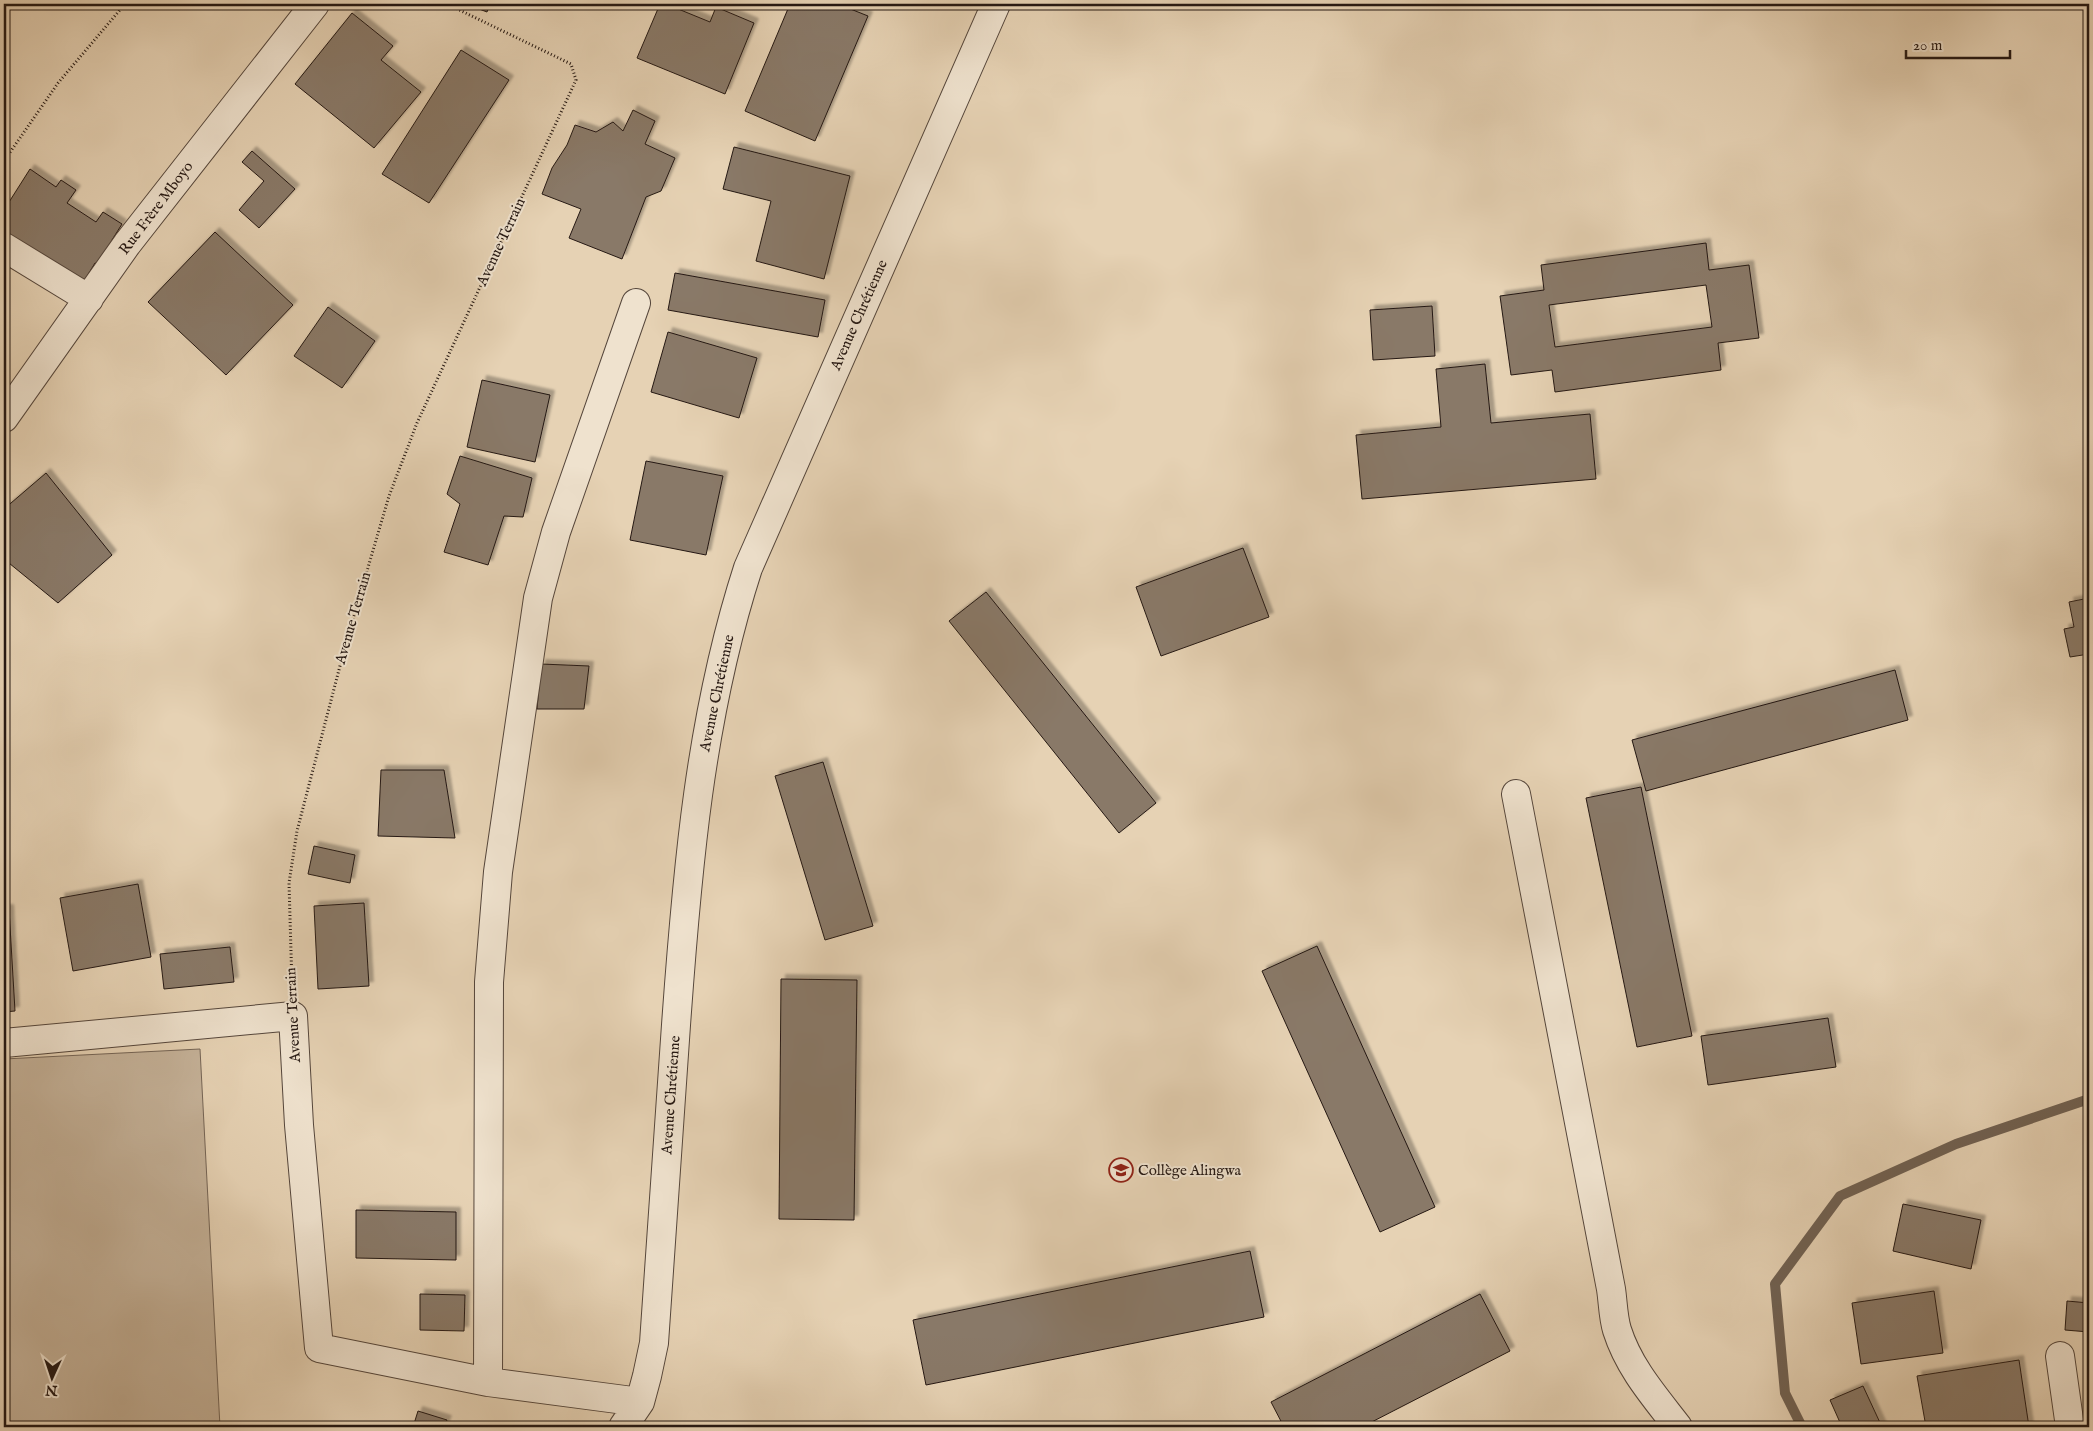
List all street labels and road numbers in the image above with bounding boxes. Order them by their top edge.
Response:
street label: Rue Frère Mboyo [115,158,197,258]
street label: Avenue Terrain [472,195,530,290]
street label: Avenue Chrétienne [826,257,892,374]
street label: Avenue Terrain [330,570,375,667]
street label: Avenue Chrétienne [695,633,739,754]
street label: Avenue Terrain [281,967,305,1064]
street label: Avenue Chrétienne [657,1035,685,1156]

